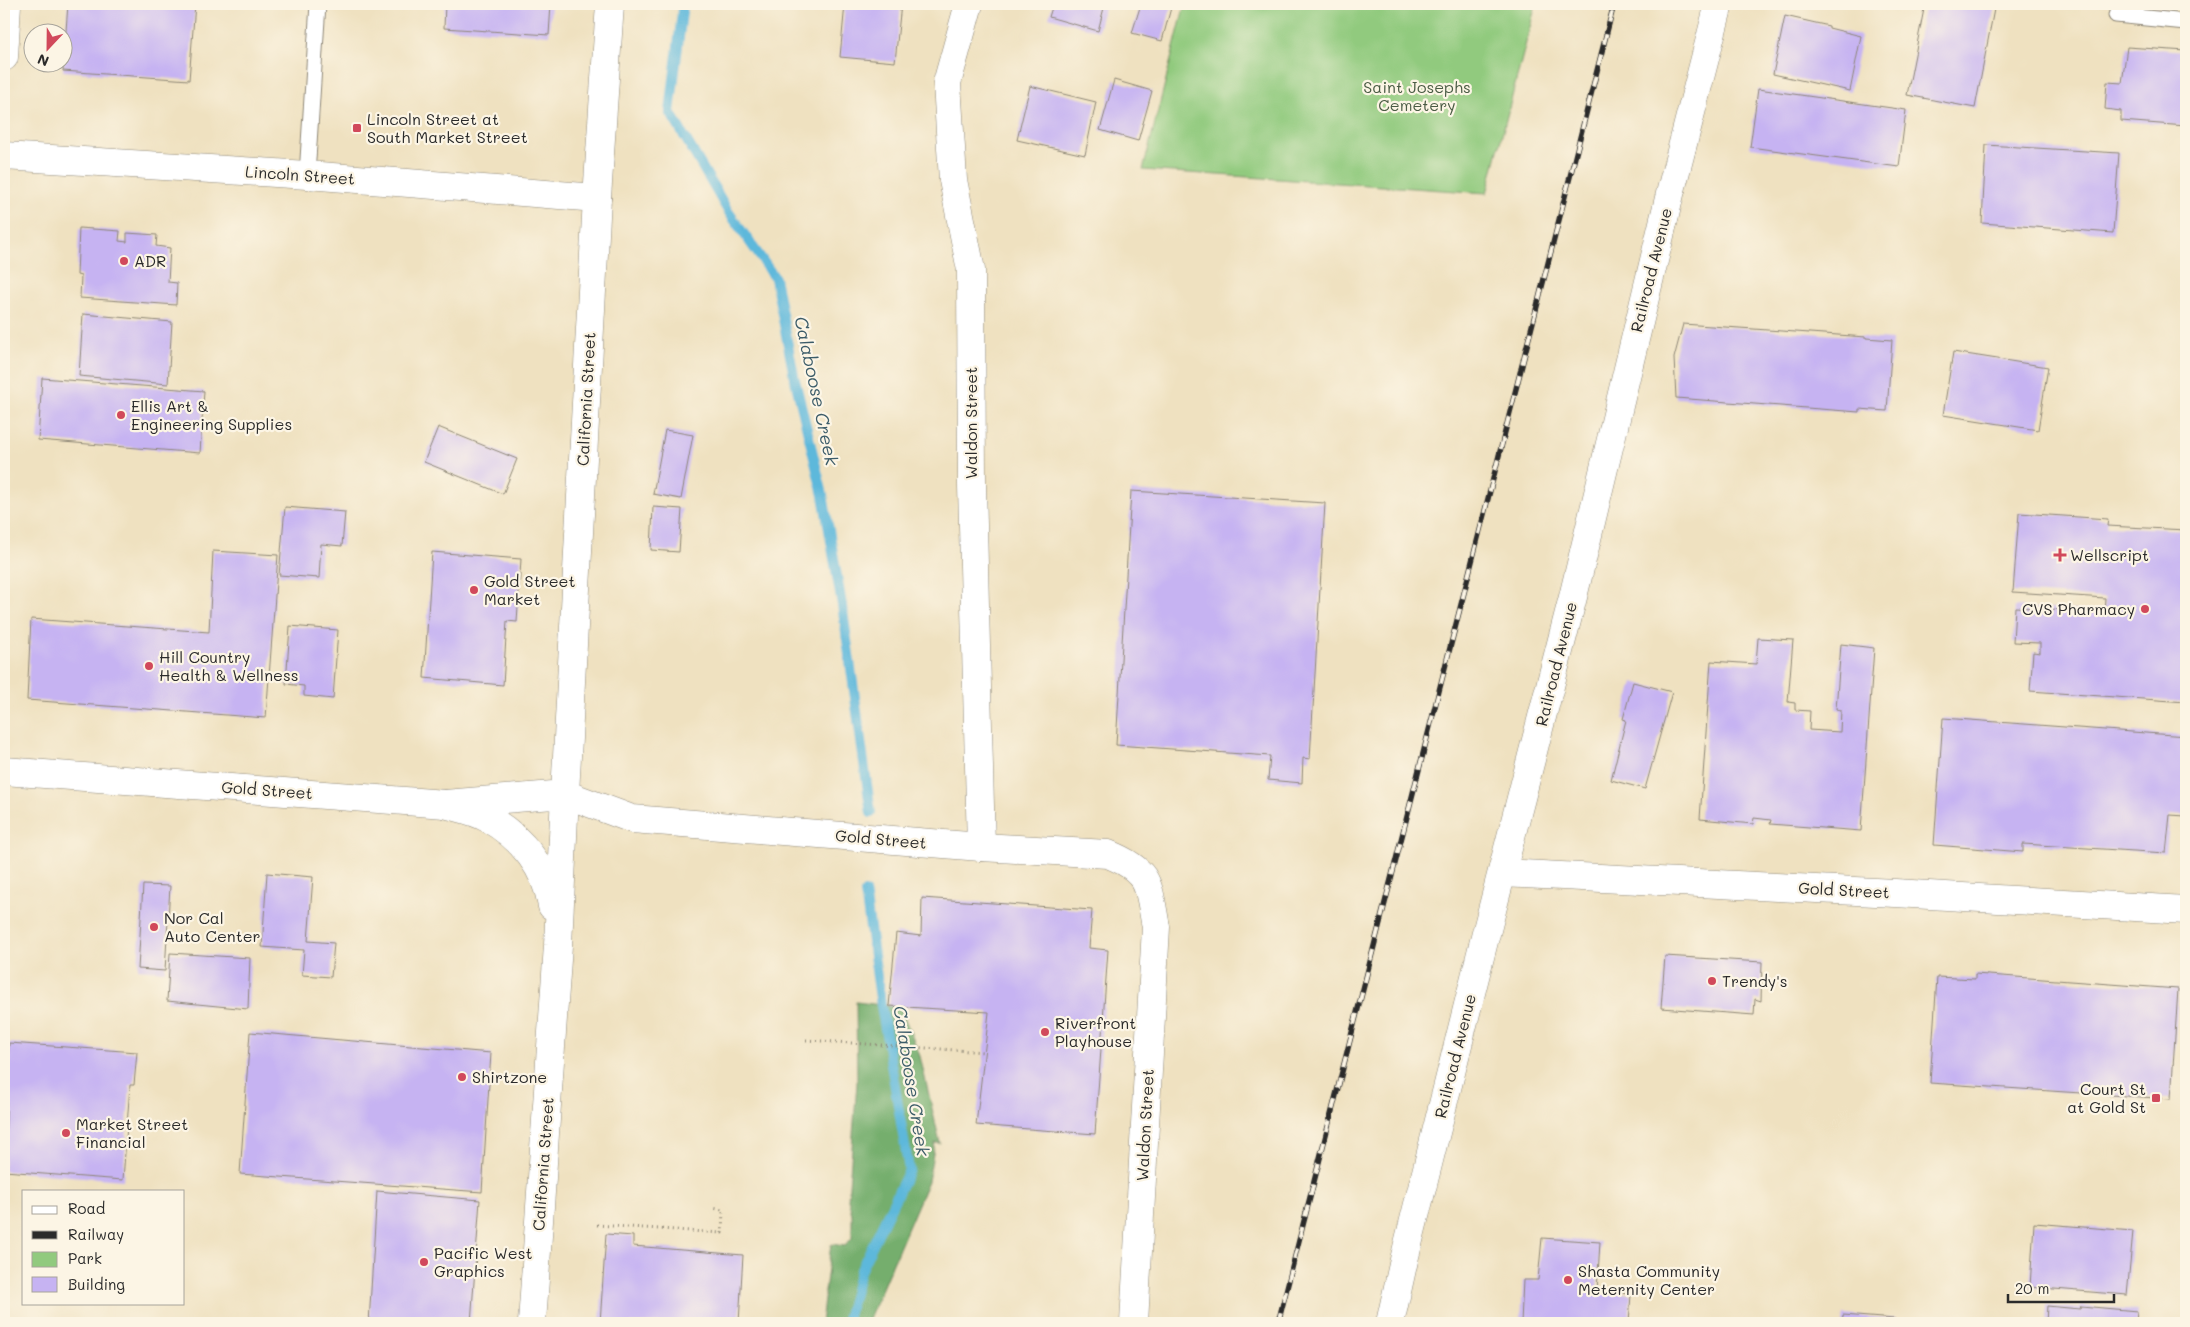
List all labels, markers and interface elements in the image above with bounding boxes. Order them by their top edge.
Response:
north arrow [22,22,72,72]
text: N [34,50,51,71]
park label: Saint Josephs Cemetery [1363,76,1471,115]
place label: Lincoln Street at South Market Street [367,108,528,147]
marker: Lincoln Street at South Market Street [351,122,363,134]
street label: Lincoln Street [244,160,356,189]
street label: Railroad Avenue [1625,206,1676,334]
place label: ADR [134,250,166,271]
marker: ADR [118,255,130,267]
water label: Calaboose Creek [789,314,845,468]
street label: California Street [572,332,599,466]
street label: Waldon Street [960,367,981,479]
place label: Ellis Art & Engineering Supplies [131,395,292,434]
marker: Ellis Art & Engineering Supplies [115,409,127,421]
place label: Wellscript [2070,544,2149,565]
marker: Wellscript [2054,549,2066,561]
place label: Gold Street Market [484,570,576,609]
marker: Gold Street Market [468,584,480,596]
place label: CVS Pharmacy [2022,598,2135,619]
street label: Railroad Avenue [1530,600,1581,728]
marker: CVS Pharmacy [2139,603,2151,615]
place label: Hill Country Health & Wellness [159,646,298,685]
marker: Hill Country Health & Wellness [143,660,155,672]
street label: Gold Street [221,776,313,803]
street label: Gold Street [835,824,928,853]
street label: Gold Street [1798,877,1890,902]
place label: Nor Cal Auto Center [164,907,261,946]
marker: Nor Cal Auto Center [148,921,160,933]
place label: Trendy's [1722,970,1788,991]
marker: Trendy's [1706,975,1718,987]
street label: Railroad Avenue [1429,992,1480,1120]
water label: Calaboose Creek [888,1004,936,1158]
place label: Riverfront Playhouse [1055,1012,1136,1051]
marker: Riverfront Playhouse [1039,1026,1051,1038]
place label: Shirtzone [472,1066,547,1087]
street label: Waldon Street [1131,1068,1158,1182]
marker: Shirtzone [456,1071,468,1083]
place label: Court St at Gold St [2067,1078,2146,1117]
marker: Court St at Gold St [2150,1092,2162,1104]
street label: California Street [527,1096,558,1231]
place label: Market Street Financial [76,1113,188,1152]
marker: Market Street Financial [60,1127,72,1139]
legend [22,1190,185,1304]
text: Road [68,1198,105,1218]
text: Railway [68,1224,124,1244]
place label: Pacific West Graphics [434,1242,532,1281]
text: Park [68,1248,102,1268]
marker: Pacific West Graphics [418,1256,430,1268]
place label: Shasta Community Meternity Center [1578,1260,1720,1299]
scale bar [2008,1272,2114,1304]
text: Building [68,1274,125,1294]
marker: Shasta Community Meternity Center [1562,1274,1574,1286]
text: 20 m [2015,1278,2049,1298]

